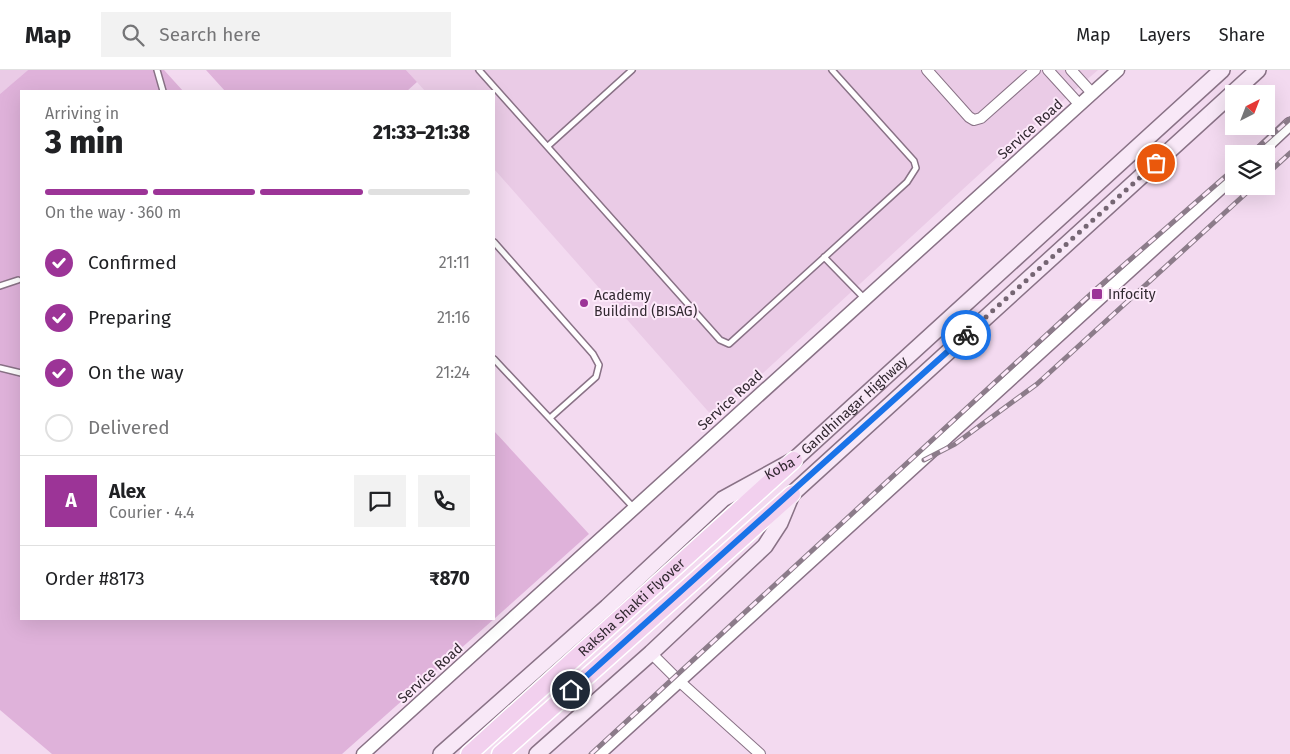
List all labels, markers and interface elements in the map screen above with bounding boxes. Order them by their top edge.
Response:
search box [101,12,451,57]
text: Map [25,21,71,49]
icon: search [119,21,147,49]
text: Search here [159,23,261,46]
text: Map [1076,24,1111,46]
text: Layers [1139,24,1191,46]
text: Share [1219,24,1265,46]
north arrow [1225,85,1275,135]
map controls [1225,85,1275,195]
street label: Service Road [994,96,1066,163]
text: Arriving in [45,104,119,123]
text: 21:33–21:38 [373,121,470,144]
text: 3 min [45,123,123,161]
pin [1135,142,1177,184]
button: layers [1225,145,1275,195]
icon: bag [1142,149,1170,177]
text: On the way · 360 m [45,203,181,222]
icon: check [45,249,73,277]
text: Confirmed [88,251,177,274]
text: 21:11 [439,253,470,272]
place label: Infocity [1108,286,1156,303]
place label: Academy Buildind (BISAG) [594,287,697,320]
marker: Infocity [1090,287,1104,301]
marker: Academy Buildind (BISAG) [578,297,590,309]
icon: check [45,304,73,332]
text: Preparing [88,306,171,329]
text: 21:16 [437,308,470,327]
courier [941,310,991,360]
icon: bike [952,321,980,349]
street label: Koba - Gandhinagar Highway [761,353,911,484]
icon: check [45,359,73,387]
text: On the way [88,361,184,384]
text: 21:24 [436,363,470,382]
street label: Service Road [694,367,766,434]
text: Delivered [88,416,170,439]
button: chat [354,475,406,527]
button: phone [418,475,470,527]
text: Alex [109,480,146,503]
text: A [65,489,77,512]
text: Courier · 4.4 [109,503,195,522]
street label: Raksha Shakti Flyover [575,554,689,660]
text: Order #8173 [45,567,145,590]
text: ₹870 [429,567,470,590]
street label: Service Road [394,640,466,707]
pin [550,669,592,711]
icon: home [557,676,585,704]

